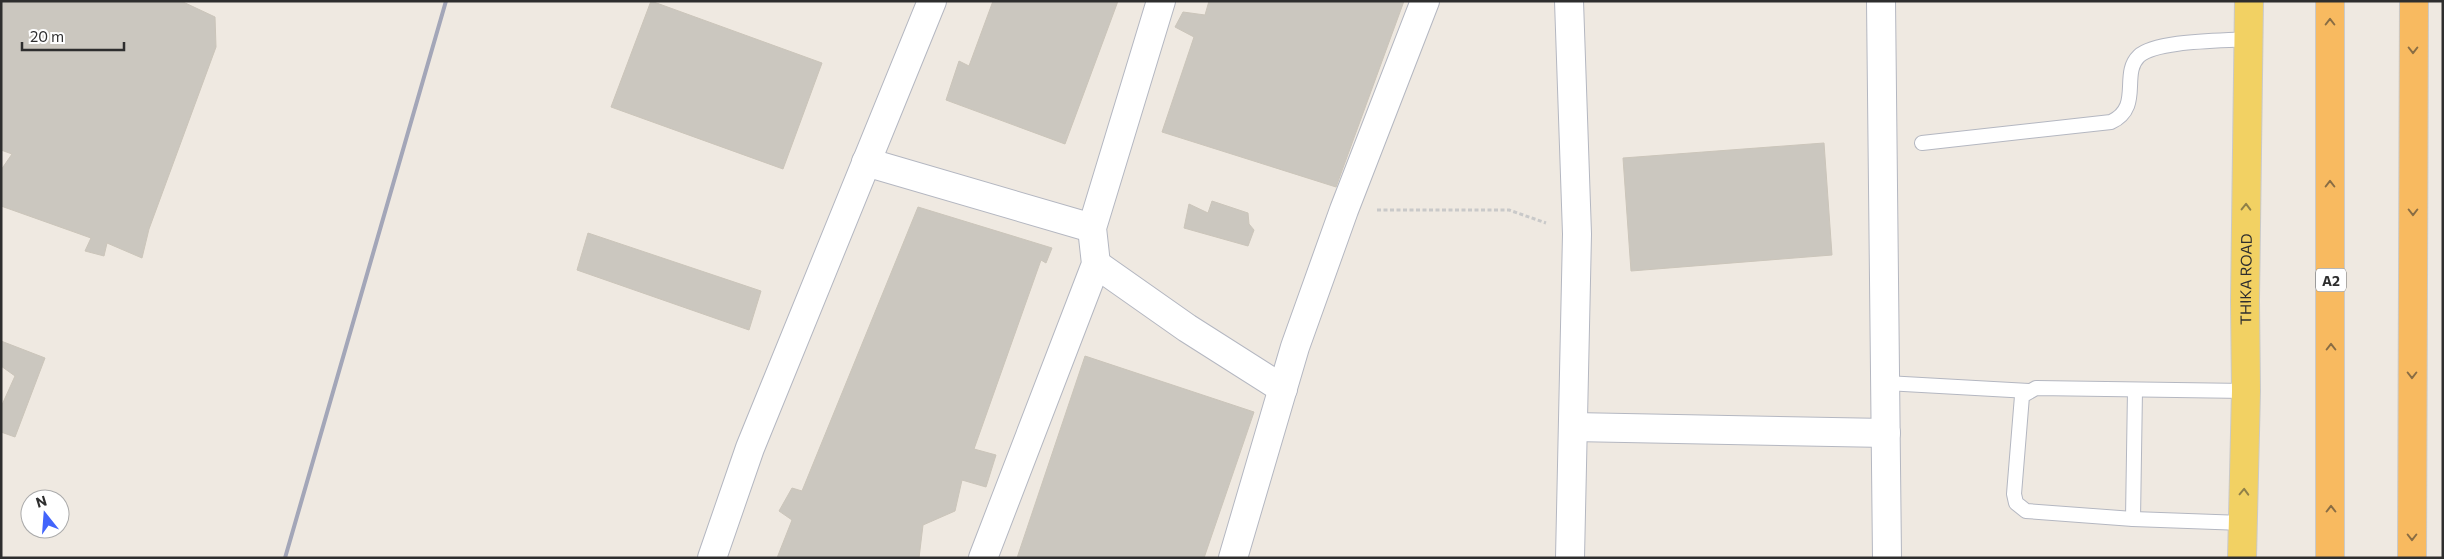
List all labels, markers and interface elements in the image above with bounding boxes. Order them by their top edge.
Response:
one-way arrow [2325,17,2335,25]
scale bar [22,20,125,52]
text: 20 m [30,27,64,45]
one-way arrow [2408,46,2418,54]
one-way arrow [2325,180,2335,188]
one-way arrow [2241,202,2251,210]
one-way arrow [2408,209,2418,217]
street label: THIKA ROAD [2236,233,2255,325]
road number: A2 [2316,268,2346,292]
one-way arrow [2326,342,2336,350]
one-way arrow [2407,372,2417,379]
one-way arrow [2238,487,2249,495]
north arrow [20,489,70,539]
text: N [34,491,49,511]
one-way arrow [2325,505,2336,513]
one-way arrow [2407,534,2417,542]

